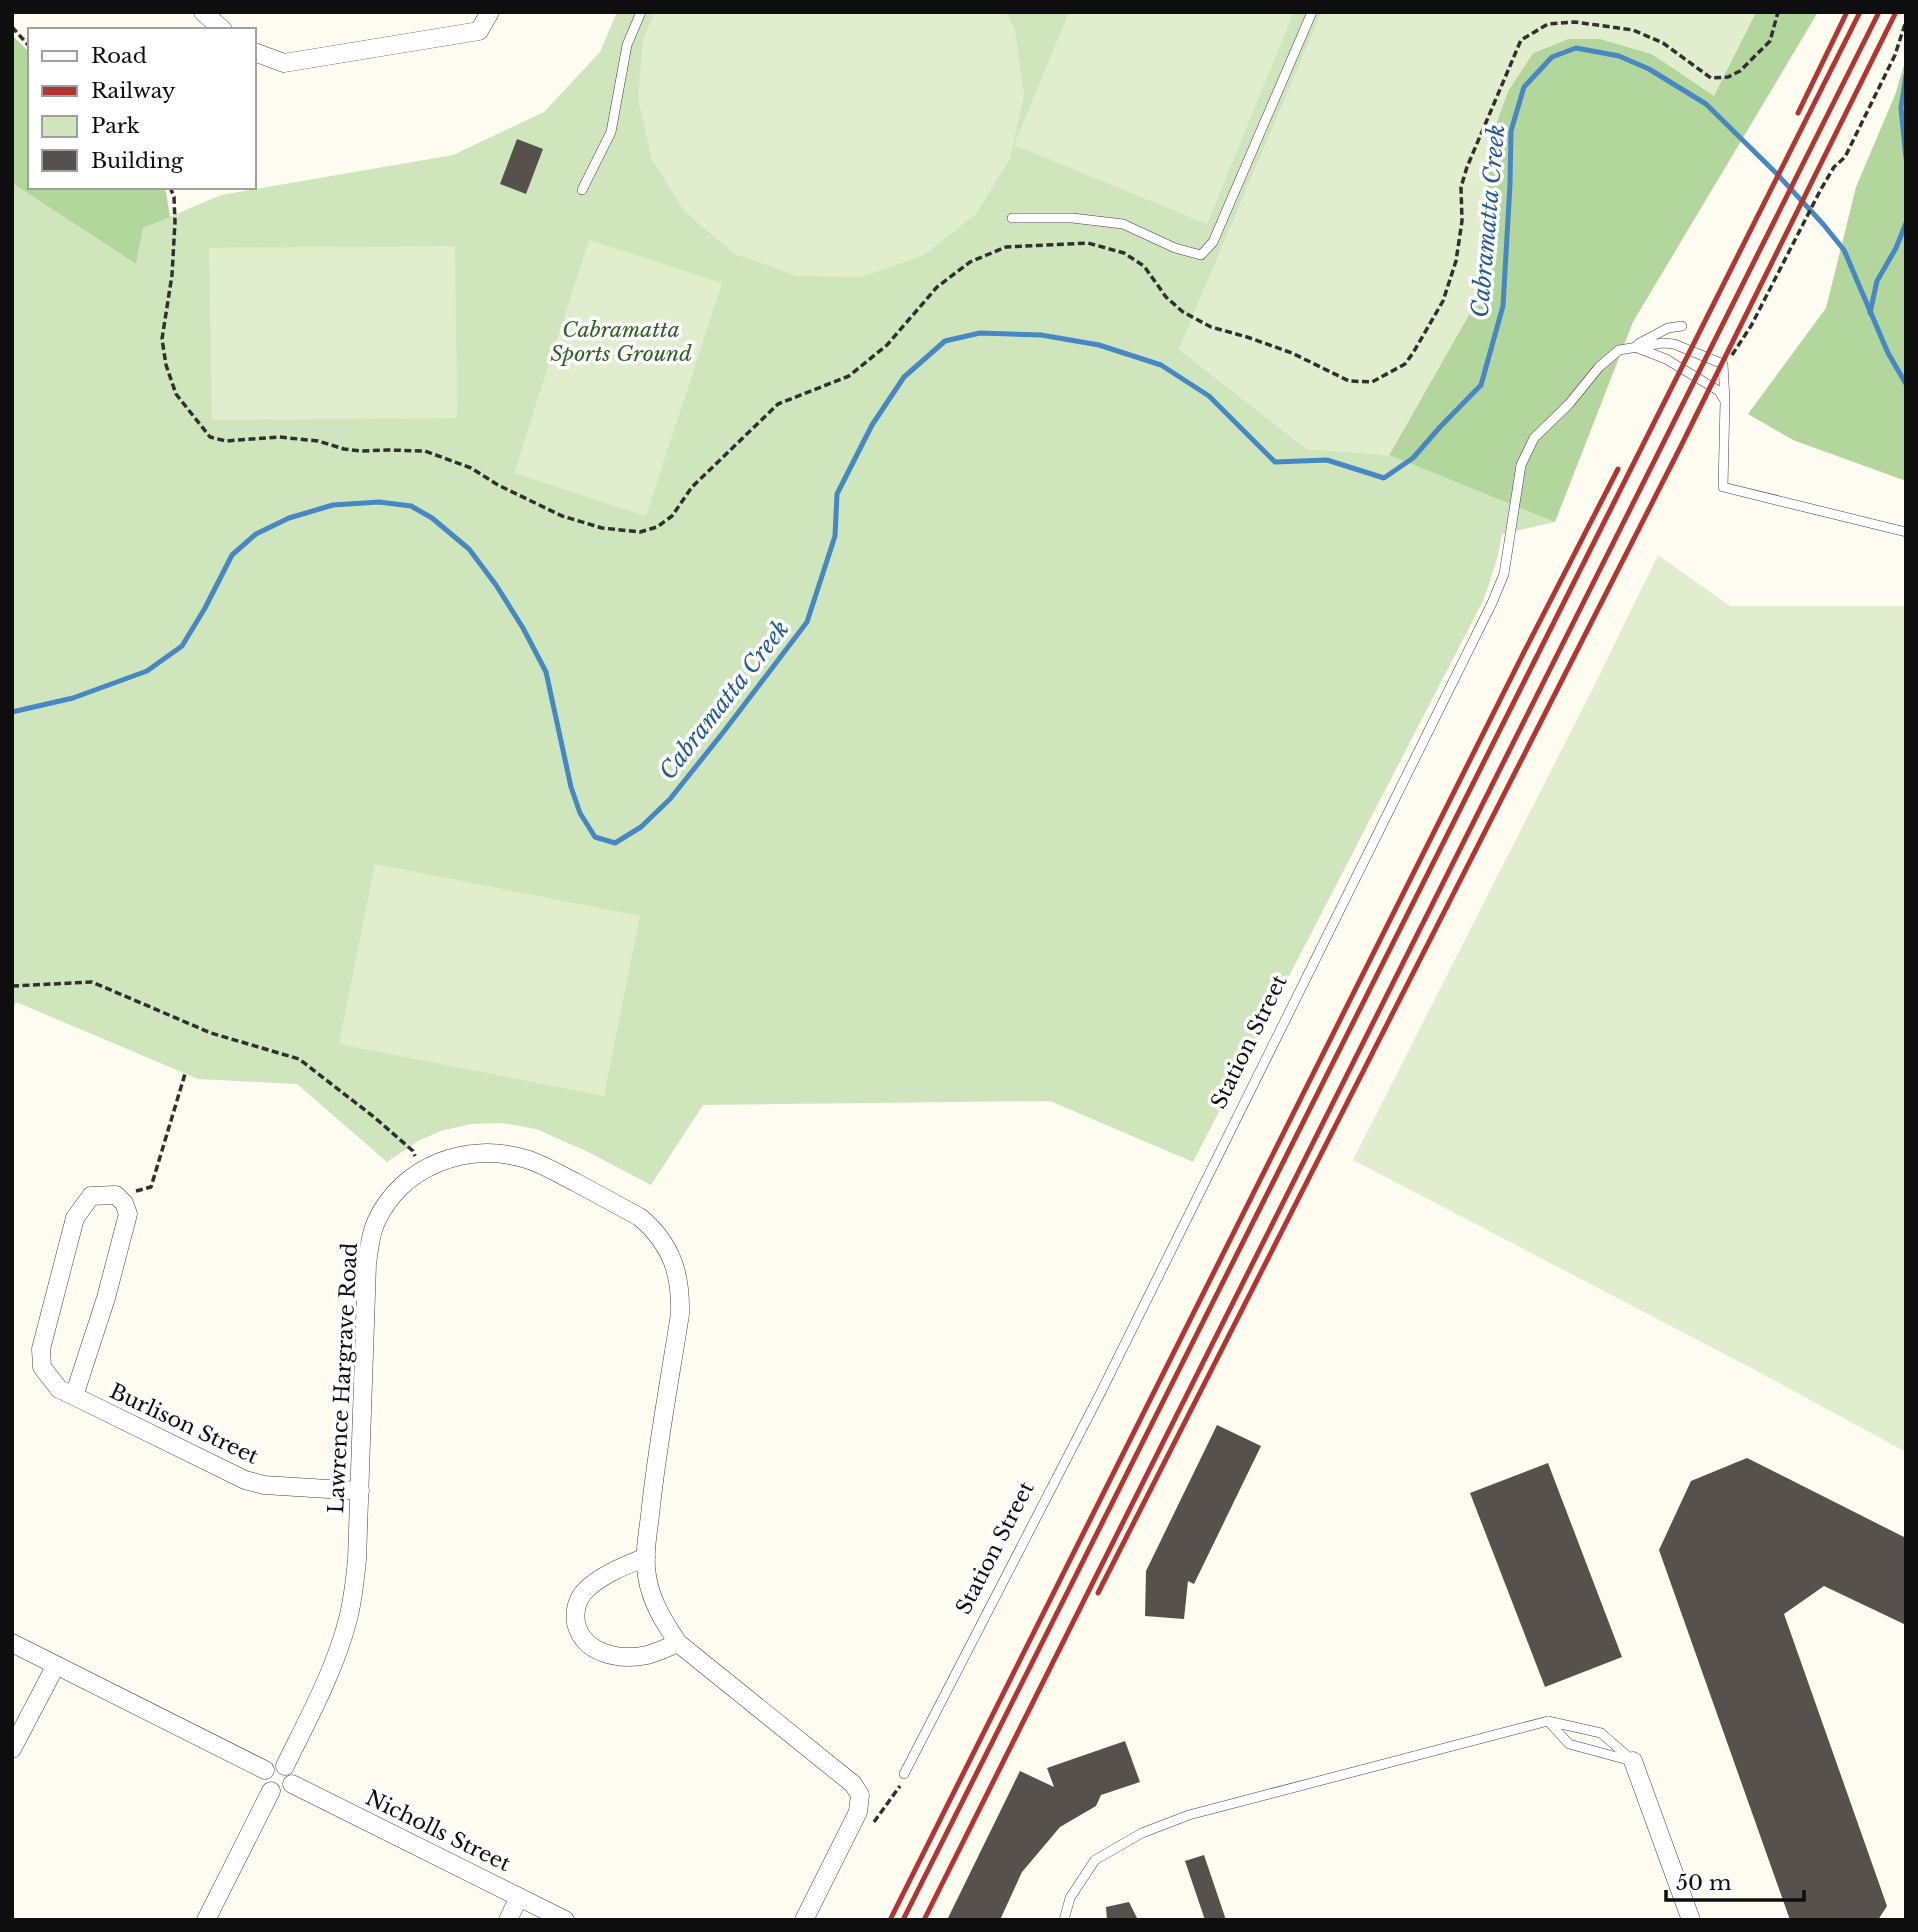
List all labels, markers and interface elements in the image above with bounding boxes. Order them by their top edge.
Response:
legend [28,28,256,189]
text: Road [91,43,147,69]
text: Railway [91,78,176,104]
text: Park [91,113,140,139]
water label: Cabramatta Creek [1466,123,1510,319]
text: Building [91,148,184,174]
park label: Cabramatta Sports Ground [550,317,692,367]
water label: Cabramatta Creek [653,615,795,785]
street label: Station Street [1205,971,1293,1113]
street label: Lawrence Hargrave Road [323,1242,363,1514]
street label: Burlison Street [106,1378,263,1470]
street label: Station Street [950,1477,1040,1619]
street label: Nicholls Street [361,1785,515,1877]
scale bar [1666,1858,1804,1902]
text: 50 m [1676,1870,1732,1896]

